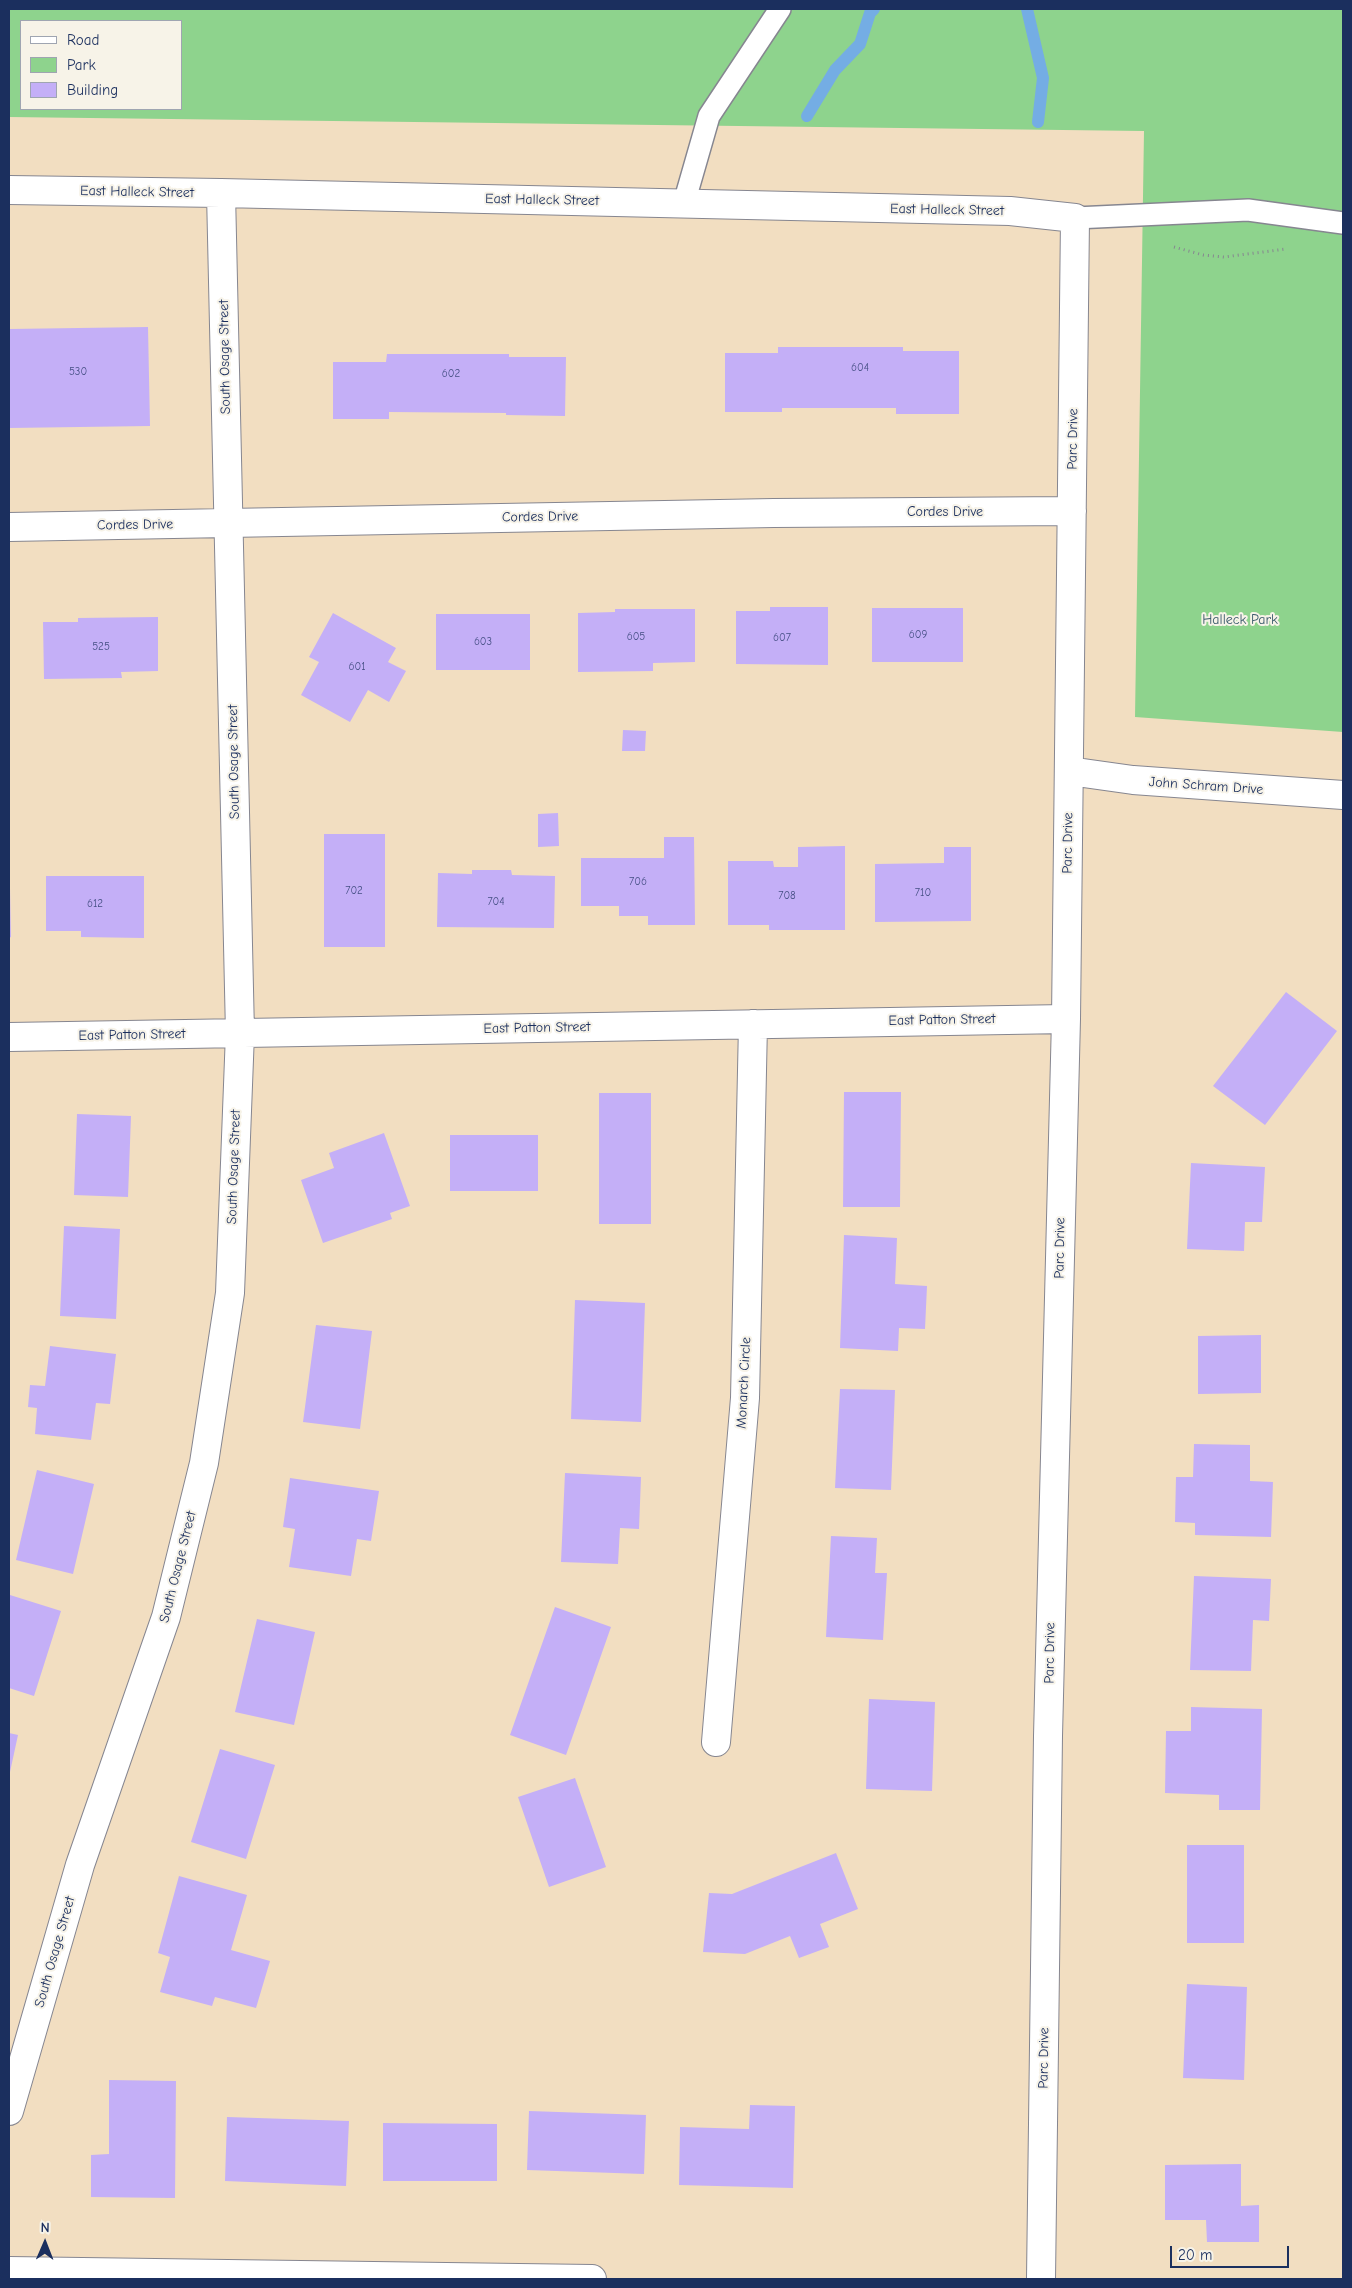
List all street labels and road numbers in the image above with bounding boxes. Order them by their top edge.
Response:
street label: East Halleck Street [80,183,194,201]
street label: East Halleck Street [485,191,599,209]
street label: East Halleck Street [890,201,1004,219]
street label: South Osage Street [216,300,234,414]
street label: Parc Drive [1064,408,1082,470]
street label: Cordes Drive [907,504,983,520]
street label: Cordes Drive [502,508,578,526]
street label: Cordes Drive [97,516,173,534]
street label: South Osage Street [225,705,243,819]
street label: John Schram Drive [1148,774,1264,798]
street label: Parc Drive [1059,812,1077,874]
street label: East Patton Street [888,1011,996,1029]
street label: East Patton Street [483,1019,591,1037]
street label: East Patton Street [78,1026,186,1044]
street label: South Osage Street [224,1109,244,1225]
street label: Parc Drive [1051,1217,1069,1279]
street label: Monarch Circle [733,1337,755,1429]
street label: South Osage Street [156,1509,200,1625]
street label: Parc Drive [1041,1622,1059,1684]
street label: South Osage Street [31,1895,79,2009]
street label: Parc Drive [1035,2027,1053,2089]

